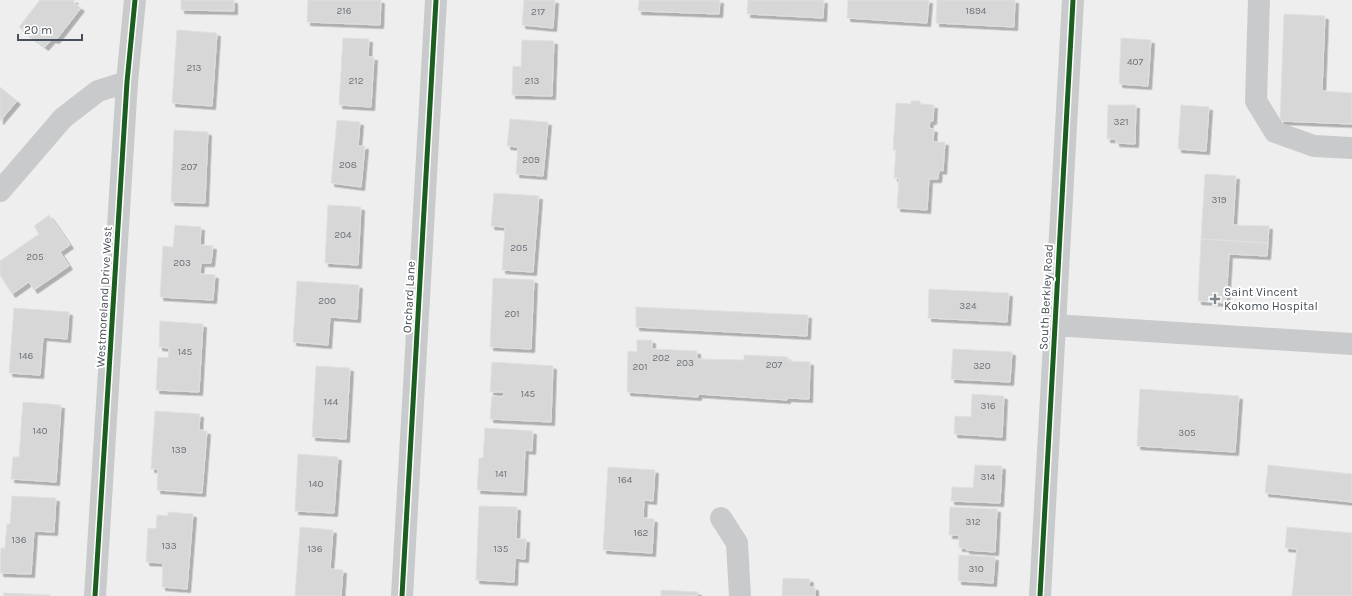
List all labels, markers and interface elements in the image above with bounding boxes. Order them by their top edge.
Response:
house number: 216 [337,5,352,17]
house number: 1894 [966,5,987,17]
house number: 217 [531,6,545,18]
scale bar [18,16,82,42]
text: 20 m [24,23,52,37]
house number: 407 [1127,56,1143,68]
house number: 213 [186,62,202,74]
house number: 212 [349,75,364,87]
house number: 213 [524,75,540,87]
house number: 321 [1113,116,1129,128]
house number: 209 [522,154,540,166]
house number: 208 [339,159,357,171]
house number: 207 [181,161,198,173]
house number: 319 [1211,194,1227,206]
street label: Westmoreland Drive West [93,226,115,368]
house number: 204 [334,229,352,241]
house number: 205 [510,242,528,254]
street label: South Berkley Road [1036,244,1056,350]
house number: 205 [26,251,44,263]
house number: 203 [173,257,191,269]
street label: Orchard Lane [400,261,418,333]
place label: Saint Vincent Kokomo Hospital [1224,285,1318,313]
marker: Saint Vincent Kokomo Hospital [1209,293,1221,305]
house number: 200 [318,295,336,307]
house number: 324 [959,300,977,312]
house number: 201 [504,308,520,320]
house number: 145 [178,346,193,358]
house number: 146 [19,350,34,362]
house number: 202 [652,352,670,364]
house number: 203 [676,357,694,369]
house number: 207 [766,359,783,371]
house number: 320 [973,360,991,372]
house number: 201 [632,361,648,373]
house number: 145 [521,388,536,400]
house number: 144 [324,396,339,408]
house number: 316 [981,400,996,412]
house number: 140 [33,425,47,437]
house number: 305 [1178,427,1196,439]
house number: 139 [171,444,187,456]
house number: 141 [495,468,507,480]
house number: 314 [981,471,996,483]
house number: 164 [618,474,633,486]
house number: 140 [309,478,323,490]
house number: 312 [965,516,981,528]
house number: 162 [634,527,649,539]
house number: 136 [12,534,27,546]
house number: 133 [161,540,177,552]
house number: 136 [308,543,323,555]
house number: 135 [494,543,509,555]
house number: 310 [968,563,984,575]

